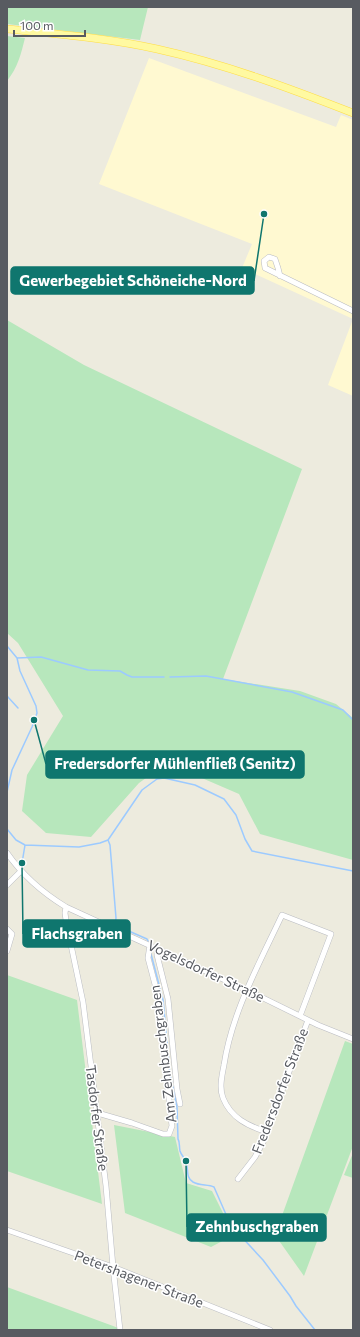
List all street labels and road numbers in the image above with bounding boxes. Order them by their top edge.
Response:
street label: Vogelsdorfer Straße [145,936,267,1005]
street label: Am Zehnbuschgraben [146,984,179,1124]
street label: Fredersdorfer Straße [248,1026,311,1156]
street label: Tasdorfer Straße [83,1064,112,1172]
street label: Petershagener Straße [72,1246,206,1311]

